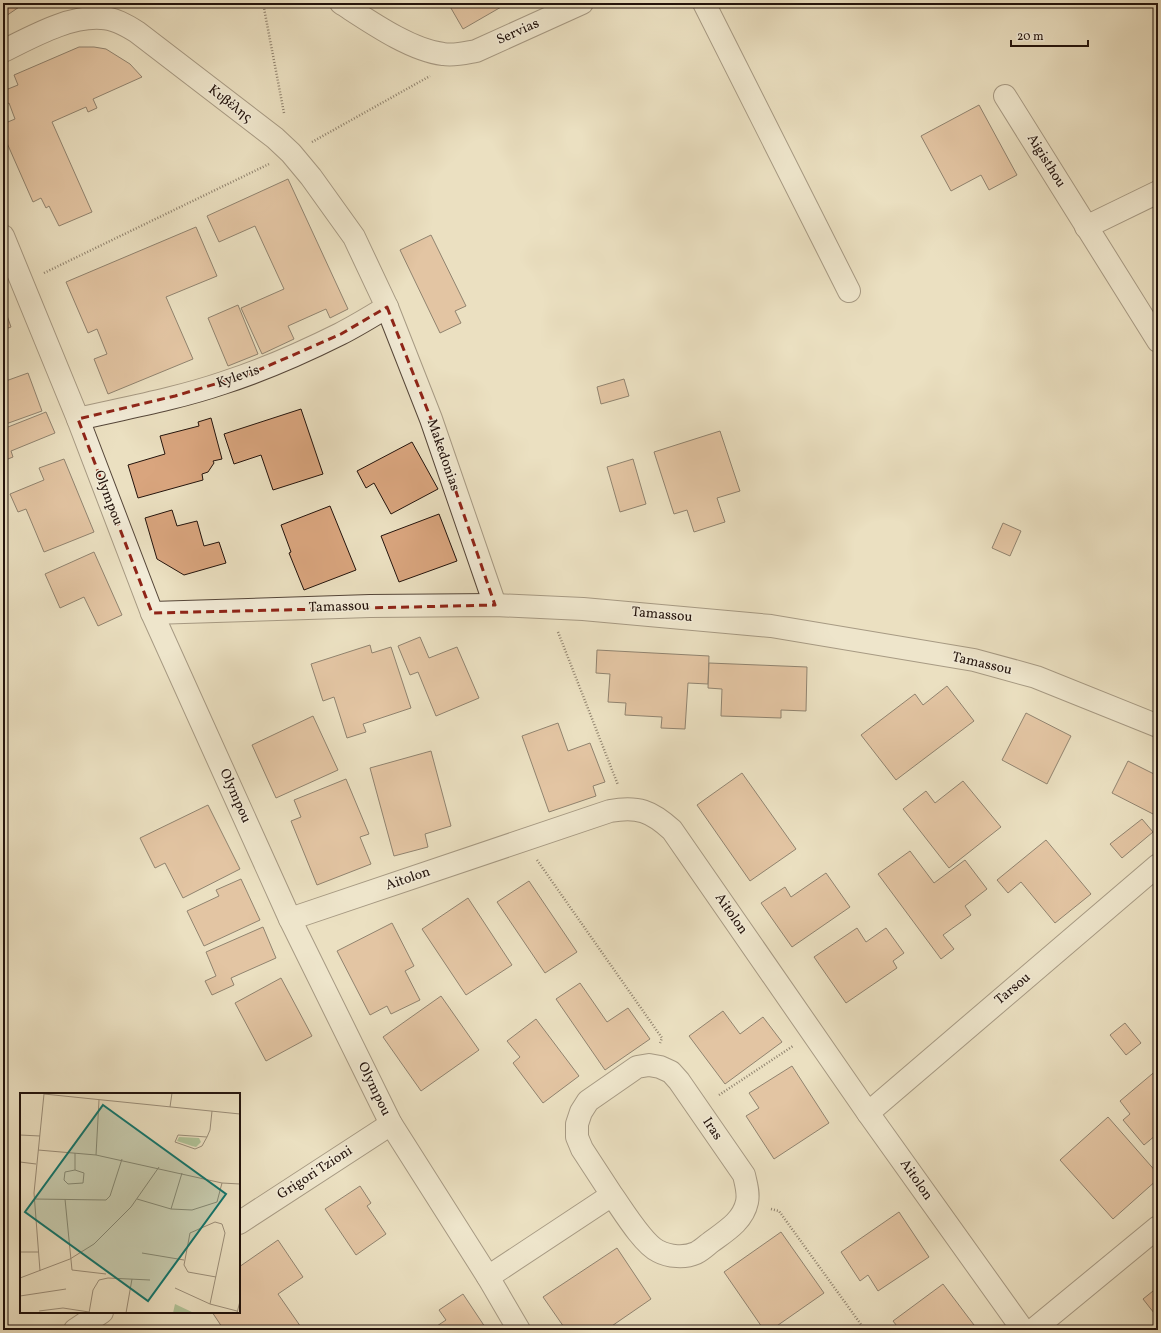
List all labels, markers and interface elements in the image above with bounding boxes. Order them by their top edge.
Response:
street label: Servias [494,14,542,50]
scale bar [1011,22,1088,48]
text: 20 m [1017,29,1044,45]
street label: Κυβέλης [204,81,256,127]
street label: Aigisthou [1022,131,1070,192]
street label: Kylevis [214,361,262,393]
street label: Makedonias [422,416,464,494]
street label: Olympou [89,468,127,528]
street label: Tamassou [308,596,370,618]
street label: Tamassou [631,603,693,627]
street label: Tamassou [950,648,1014,680]
street label: Olympou [215,766,255,826]
street label: Aitolon [383,863,433,895]
street label: Aitolon [710,890,752,938]
street label: Tarsou [991,968,1035,1010]
street label: Olympou [353,1059,395,1119]
inset map [20,1093,240,1313]
street label: Iras [697,1114,727,1144]
street label: Grigori Tzioni [274,1142,356,1204]
street label: Aitolon [895,1156,937,1204]

